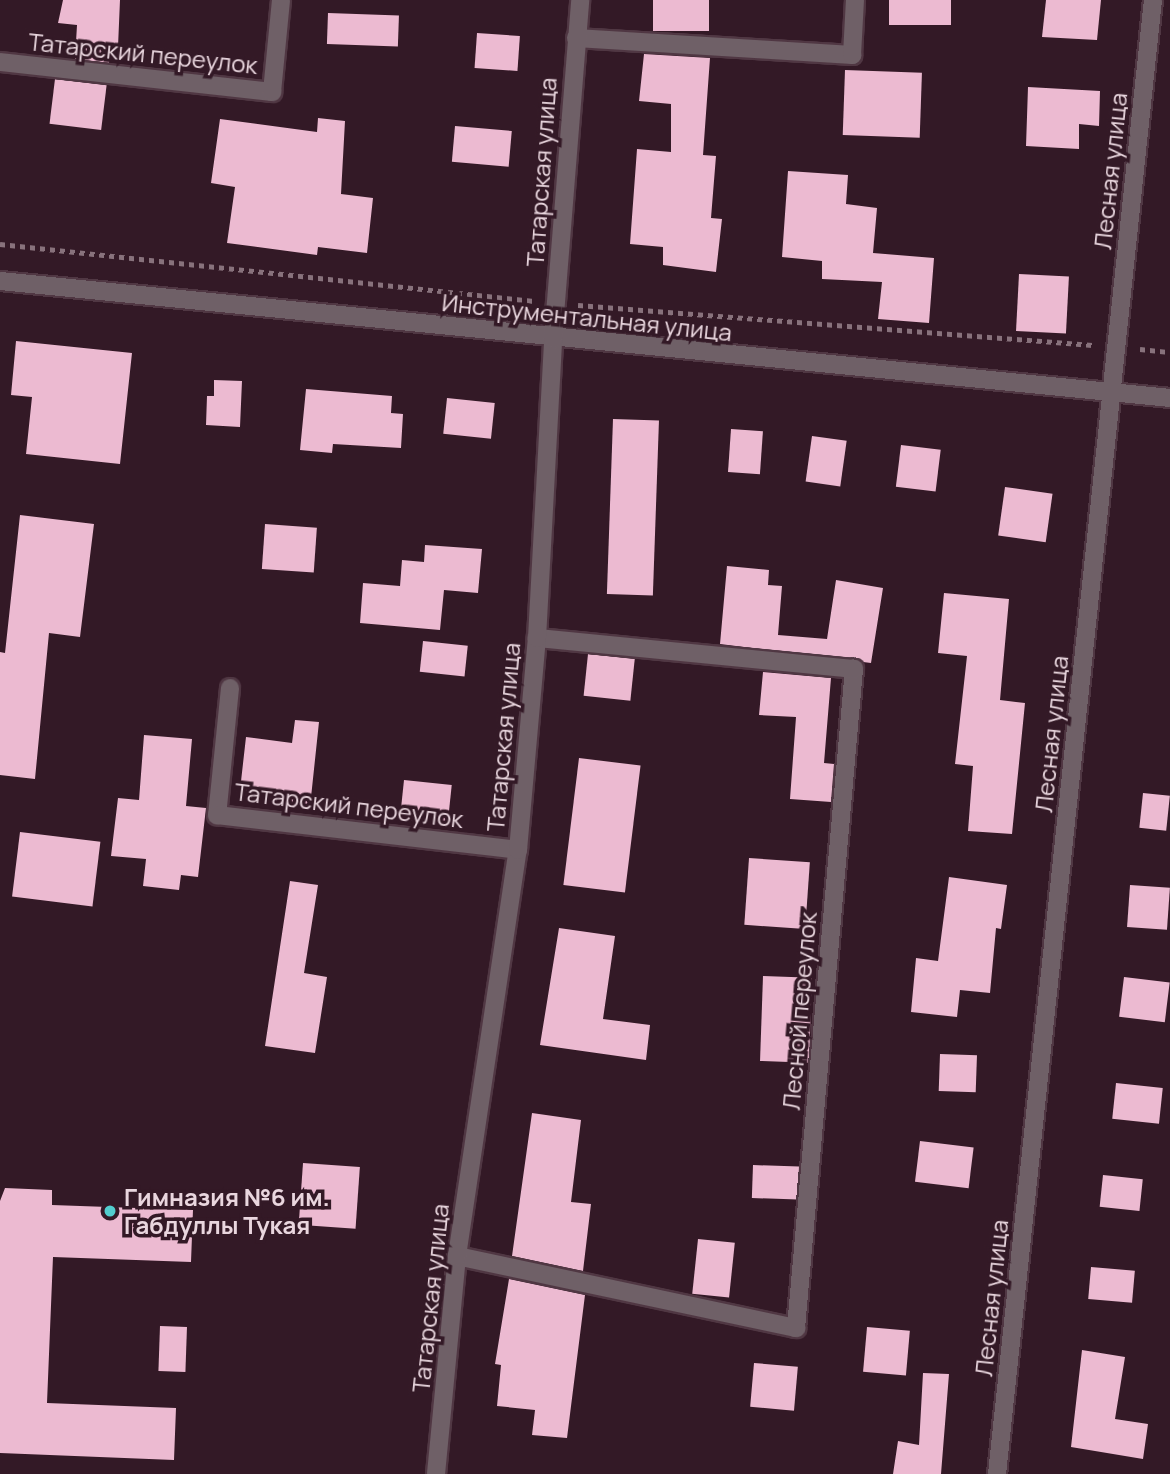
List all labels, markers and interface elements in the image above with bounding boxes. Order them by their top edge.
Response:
street label: Татарский переулок [27,27,259,79]
street label: Татарская улица [520,76,562,268]
street label: Лесная улица [1087,91,1133,251]
street label: Инструментальная улица [440,287,734,347]
street label: Татарская улица [480,641,526,833]
street label: Лесная улица [1028,654,1074,814]
street label: Татарский переулок [233,777,465,833]
street label: Лесной переулок [776,911,822,1111]
place label: Гимназия №6 им. Габдуллы Тукая [124,1183,330,1239]
street label: Татарская улица [406,1202,454,1394]
marker: Гимназия №6 им. Габдуллы Тукая [102,1203,118,1219]
street label: Лесная улица [968,1218,1014,1378]

